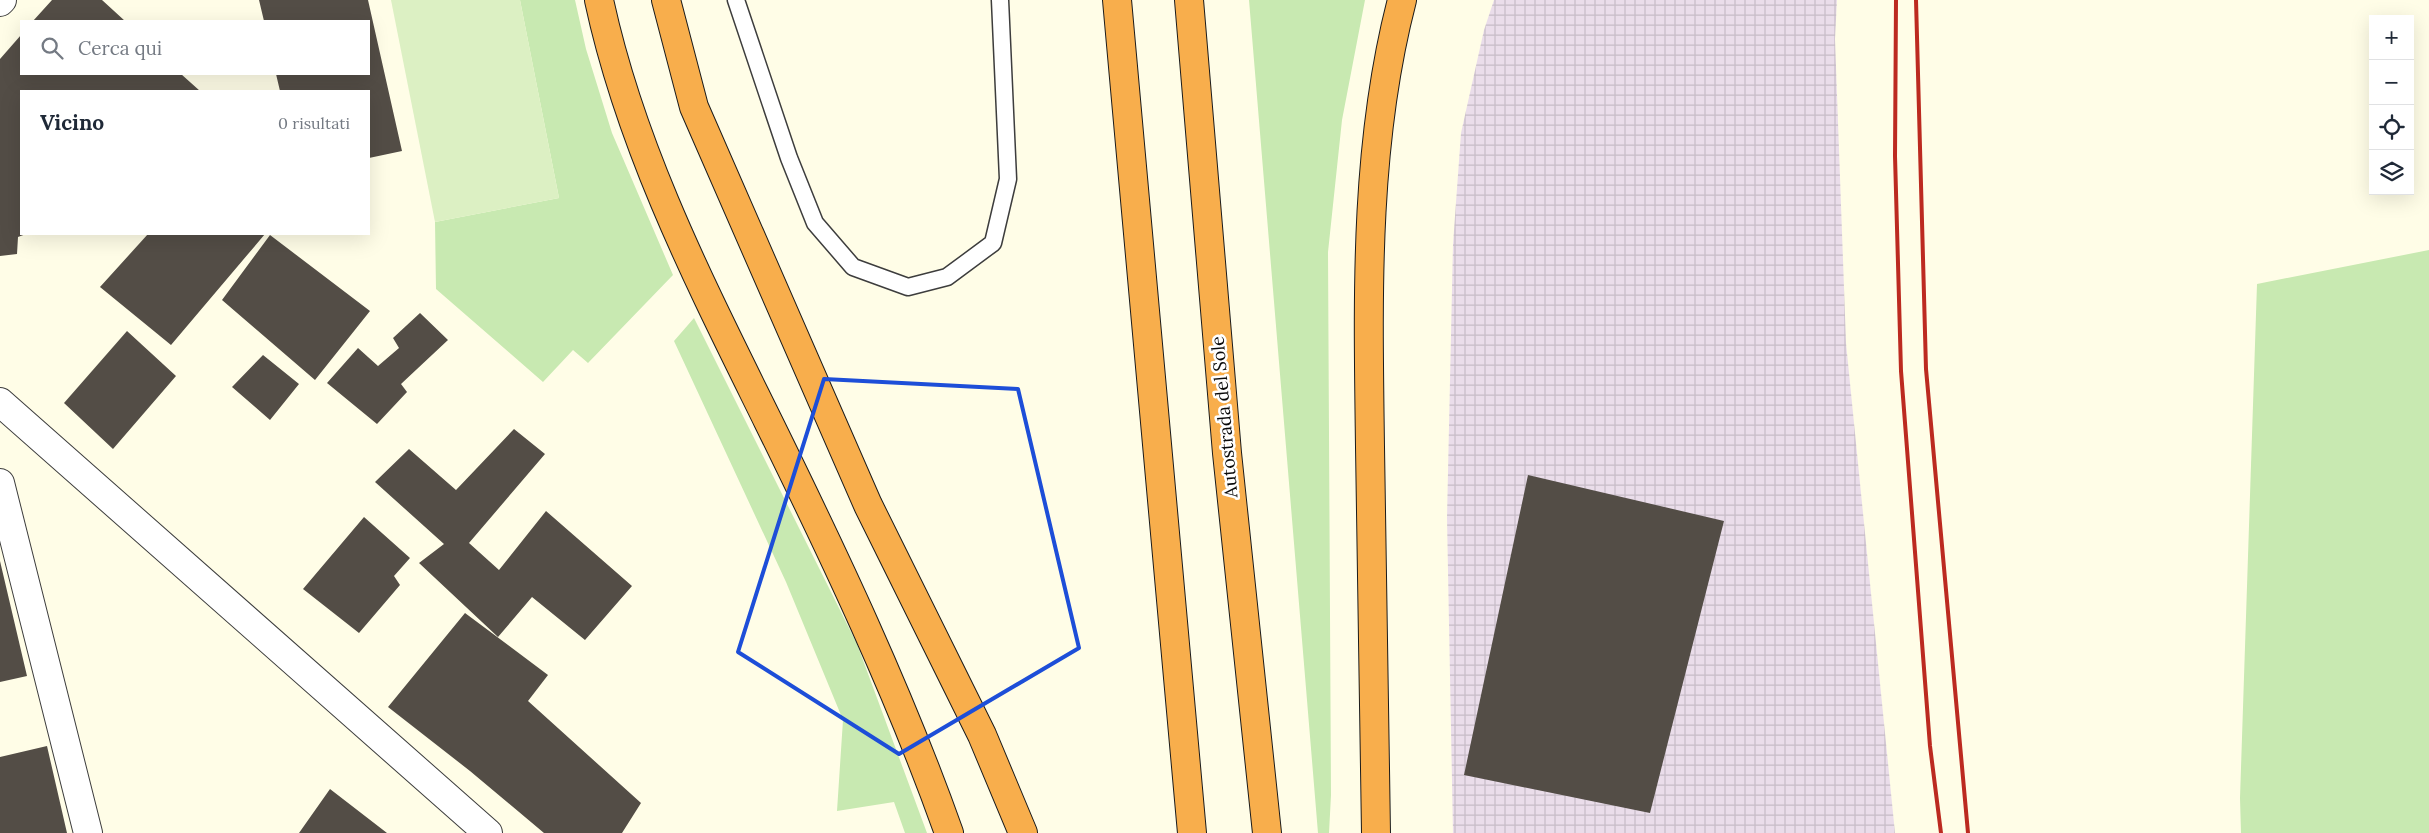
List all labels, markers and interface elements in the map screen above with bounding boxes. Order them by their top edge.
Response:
map controls [2369,15,2414,195]
button: + [2369,15,2414,60]
search box [20,20,370,75]
icon: search [38,34,66,62]
text: Cerca qui [78,36,162,60]
button: − [2369,60,2414,105]
button: locate [2369,105,2414,150]
text: Vicino [40,109,104,136]
text: 0 risultati [278,113,350,133]
button: layers [2369,150,2414,195]
street label: Autostrada del Sole [1205,335,1243,500]

